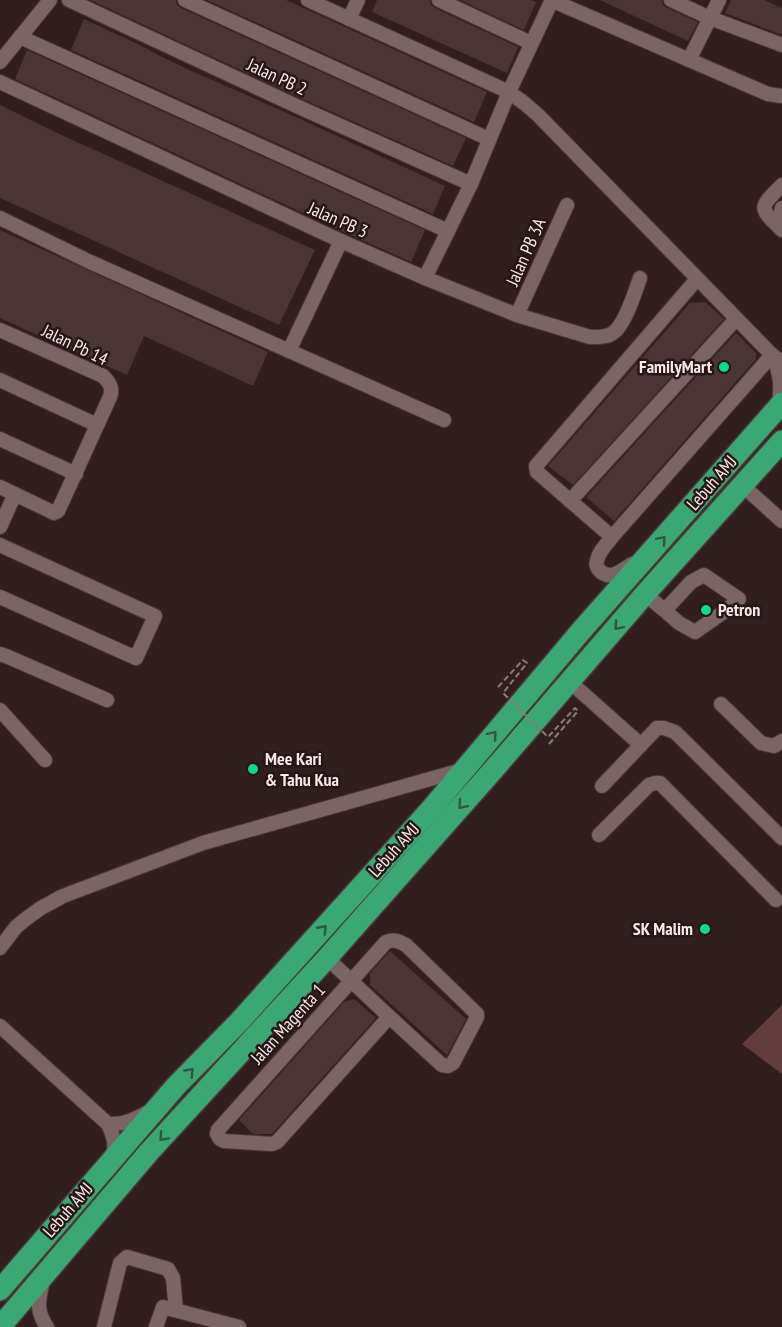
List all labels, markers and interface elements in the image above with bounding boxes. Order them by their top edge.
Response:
street label: Jalan PB 2 [243,52,311,100]
street label: Jalan PB 3 [304,196,372,243]
street label: Jalan PB 3A [500,214,551,290]
street label: Jalan Pb 14 [38,318,112,370]
place label: FamilyMart [639,355,713,378]
marker: FamilyMart [717,360,731,374]
street label: Lebuh AMJ [682,450,742,515]
one-way arrow [655,536,666,547]
place label: Petron [718,598,760,621]
marker: Petron [699,603,713,617]
one-way arrow [614,619,625,630]
one-way arrow [486,731,497,742]
place label: Mee Kari & Tahu Kua [265,747,339,791]
marker: Mee Kari & Tahu Kua [246,762,260,776]
one-way arrow [458,798,469,809]
street label: Lebuh AMJ [363,818,424,882]
place label: SK Malim [633,917,693,940]
marker: SK Malim [698,922,712,936]
one-way arrow [316,926,327,936]
street label: Jalan Magenta 1 [245,979,330,1069]
one-way arrow [182,1068,193,1079]
one-way arrow [159,1130,170,1140]
street label: Lebuh AMJ [38,1177,98,1242]

